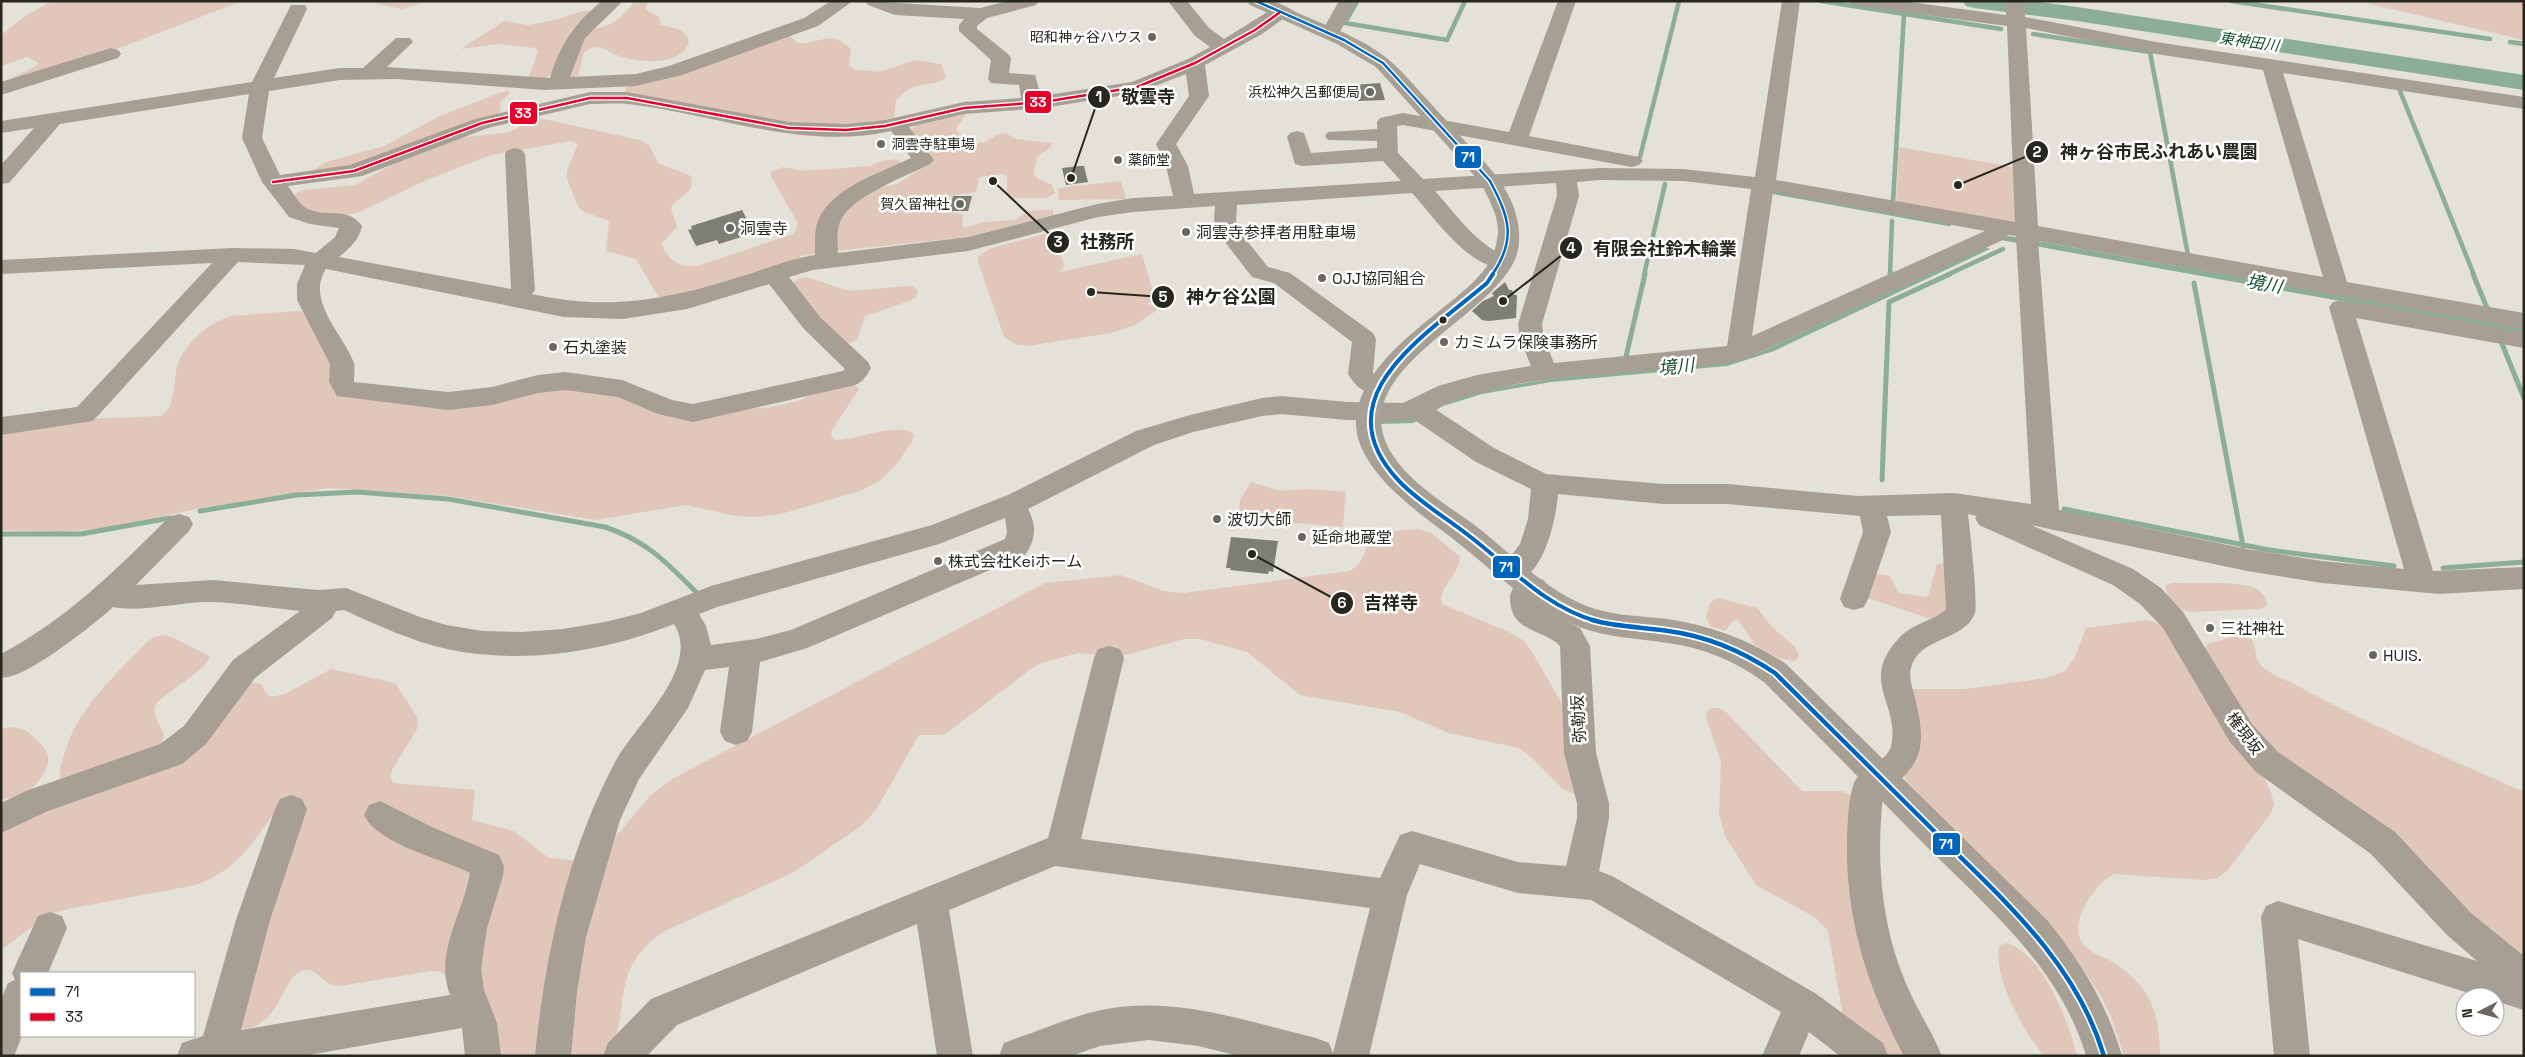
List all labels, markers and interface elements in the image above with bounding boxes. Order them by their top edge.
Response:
place label: 昭和神ヶ谷ハウス [1030,28,1142,46]
water label: 東神田川 [2218,28,2282,55]
marker: 昭和神ヶ谷ハウス [1146,31,1158,43]
callout: 敬雲寺 [1086,80,1185,113]
place label: 浜松神久呂郵便局 [1248,83,1360,101]
text: 敬雲寺 [1121,85,1175,108]
marker: 浜松神久呂郵便局 [1364,86,1376,98]
text: 1 [1096,87,1102,106]
line badge: 33 [1024,90,1052,114]
text: 33 [1029,93,1047,111]
line badge: 33 [509,101,538,125]
text: 33 [514,104,532,122]
place label: 洞雲寺駐車場 [891,135,975,153]
callout: 神ヶ谷市民ふれあい農園 [2025,136,2268,169]
marker: 洞雲寺駐車場 [875,138,887,150]
text: 神ヶ谷市民ふれあい農園 [2060,140,2258,163]
text: 2 [2033,142,2042,161]
line badge: 71 [1454,145,1482,169]
text: 71 [1461,148,1475,166]
place label: 薬師堂 [1128,151,1170,169]
marker: 薬師堂 [1112,154,1124,166]
place label: 賀久留神社 [880,195,950,213]
marker: 賀久留神社 [954,198,966,210]
place label: 洞雲寺 [740,218,788,239]
marker: 洞雲寺 [724,222,736,234]
place label: 洞雲寺参拝者用駐車場 [1196,222,1356,243]
callout: 社務所 [1045,225,1144,258]
marker: 洞雲寺参拝者用駐車場 [1180,226,1192,238]
text: 社務所 [1080,230,1134,253]
text: 3 [1053,232,1063,251]
callout: 有限会社鈴木輪業 [1558,232,1747,265]
text: 有限会社鈴木輪業 [1593,237,1737,260]
text: 4 [1566,238,1576,257]
place label: OJJ協同組合 [1332,268,1425,289]
water label: 境川 [2244,269,2286,298]
marker: OJJ協同組合 [1316,272,1328,284]
callout: 神ケ谷公園 [1151,281,1286,314]
text: 神ケ谷公園 [1186,285,1276,308]
text: 5 [1158,287,1168,306]
unlabelled marker [1438,315,1448,325]
place label: カミムラ保険事務所 [1454,332,1597,353]
marker: カミムラ保険事務所 [1438,336,1450,348]
place label: 石丸塗装 [563,337,627,358]
marker: 石丸塗装 [547,341,559,353]
water label: 境川 [1657,353,1697,380]
place label: 波切大師 [1227,509,1291,530]
marker: 波切大師 [1211,513,1223,525]
place label: 延命地蔵堂 [1312,527,1392,548]
marker: 延命地蔵堂 [1296,531,1308,543]
place label: 株式会社Keiホーム [948,551,1082,572]
marker: 株式会社Keiホーム [932,555,944,567]
line badge: 71 [1492,555,1521,579]
text: 71 [1499,558,1513,576]
callout: 吉祥寺 [1329,586,1428,619]
text: 吉祥寺 [1364,591,1418,614]
text: 6 [1337,593,1347,612]
place label: 三社神社 [2220,618,2284,639]
marker: 三社神社 [2204,622,2216,634]
place label: HUIS. [2383,645,2422,666]
marker: HUIS. [2367,649,2379,661]
street label: 弥勒坂 [1567,694,1590,743]
street label: 権現坂 [2222,708,2267,759]
line badge: 71 [1932,832,1961,856]
text: 71 [1939,835,1953,853]
legend [20,972,195,1037]
text: 71 [65,982,80,1001]
north arrow [2455,987,2505,1037]
text: 33 [65,1007,83,1026]
text: N [2458,1008,2477,1019]

